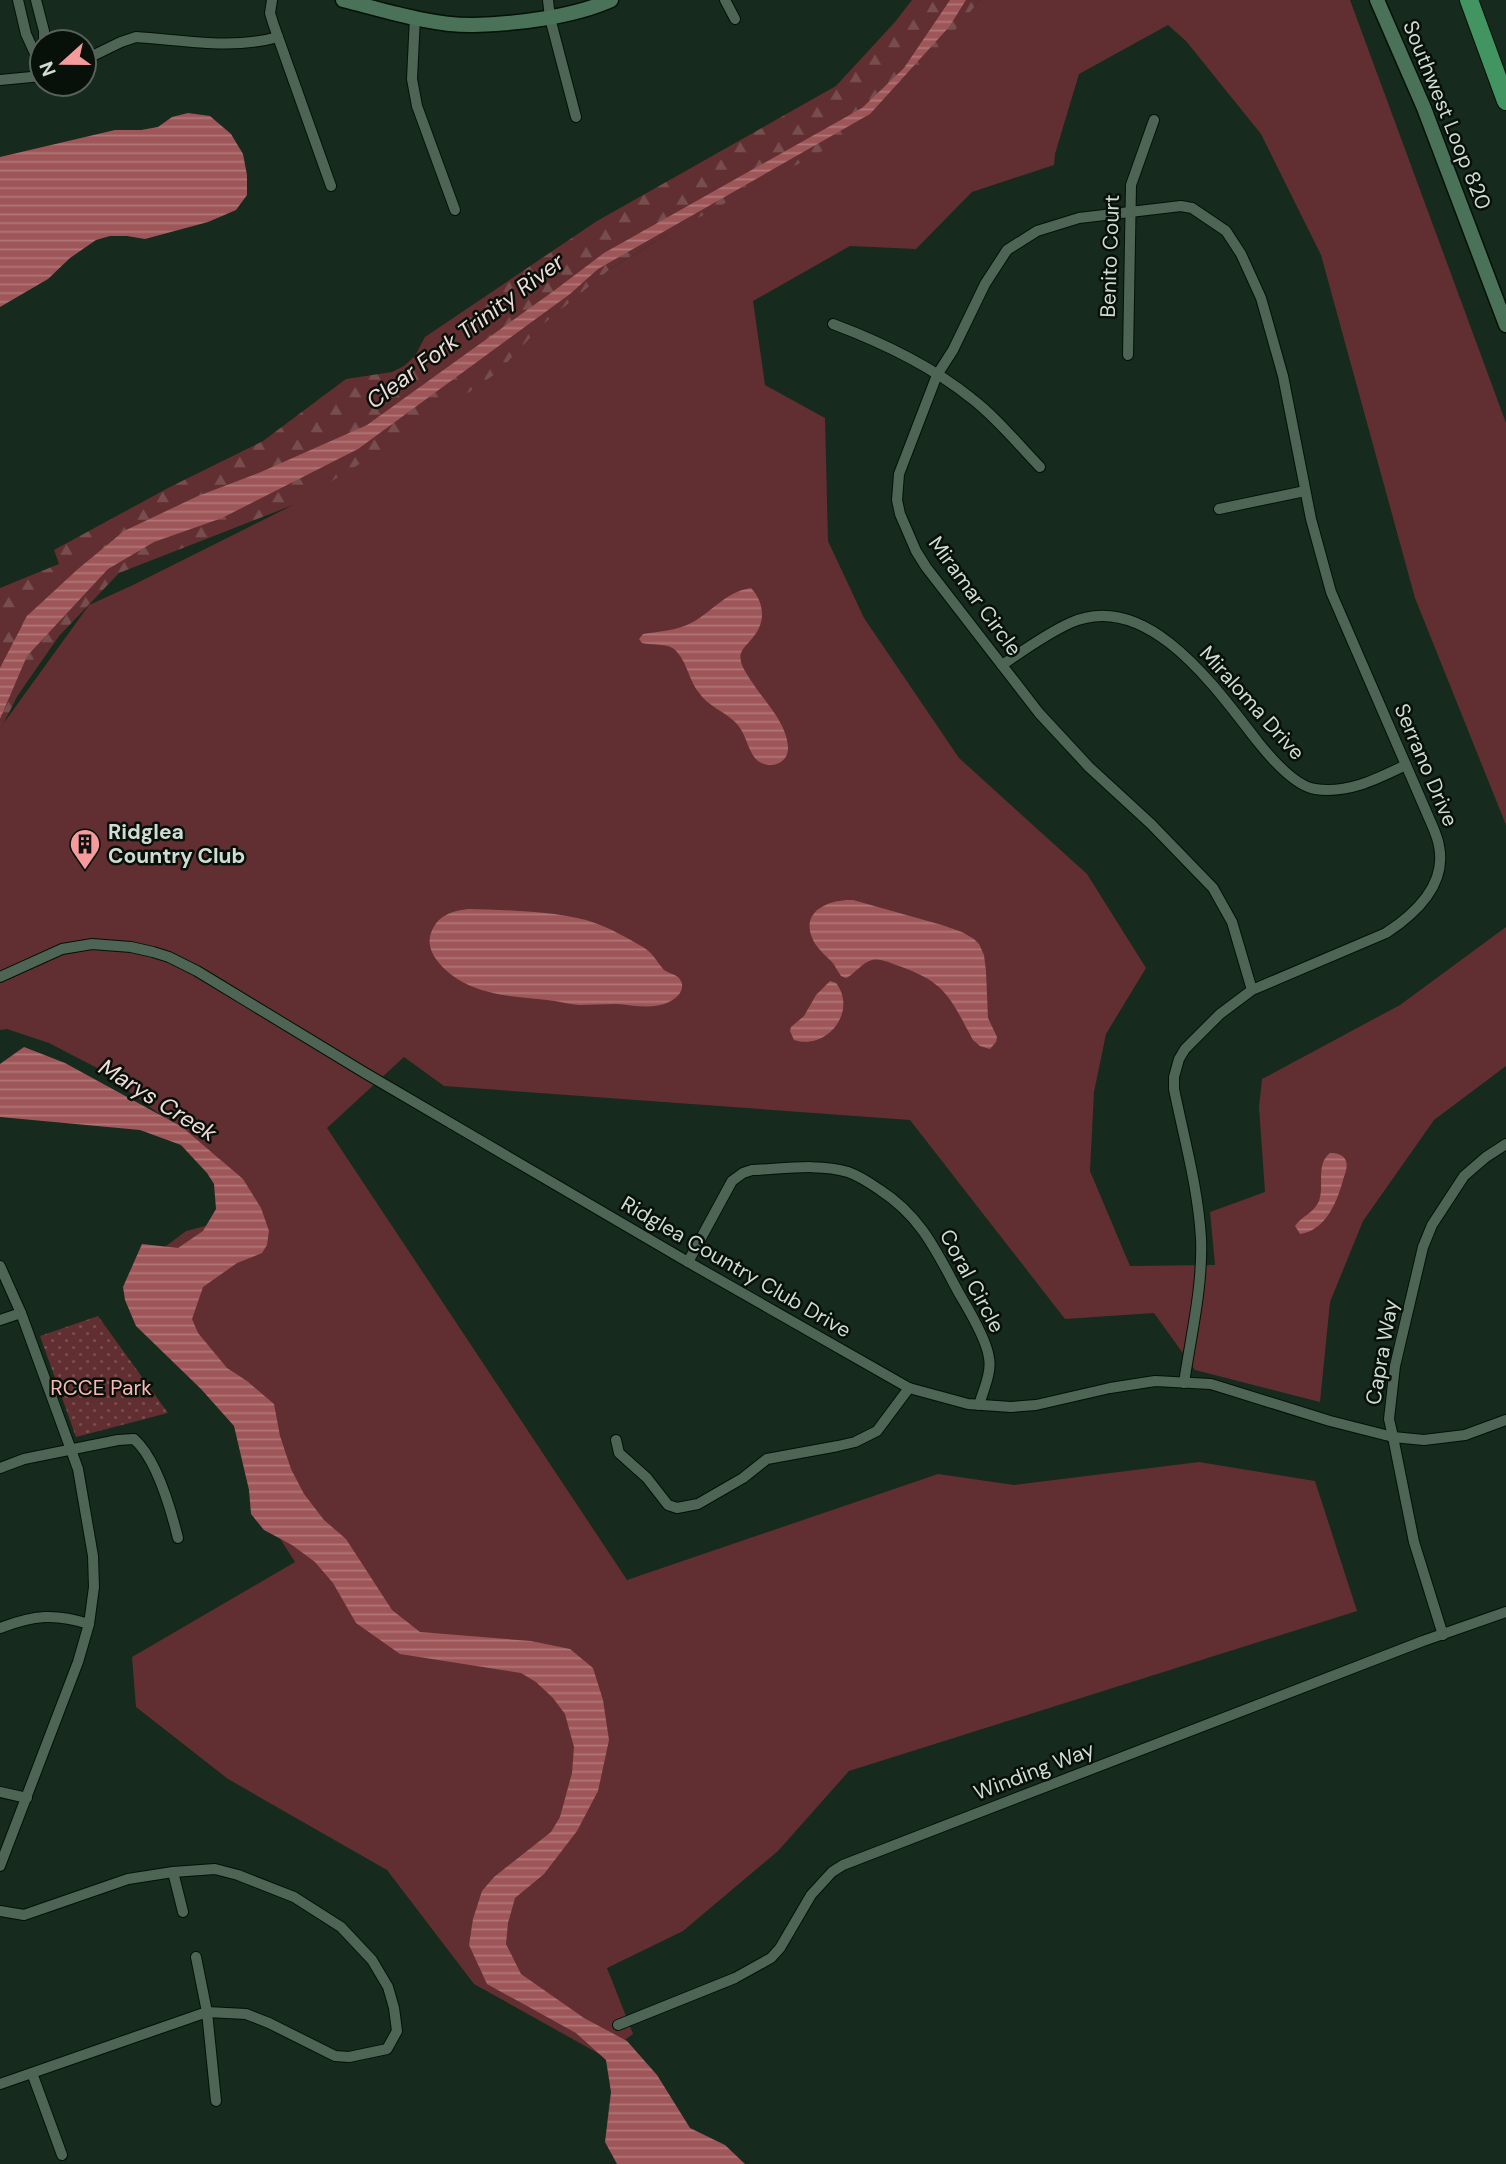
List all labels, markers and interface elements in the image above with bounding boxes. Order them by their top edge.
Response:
street label: Southwest Loop 820 [1396,16,1498,214]
north arrow [28,28,98,98]
text: N [33,58,62,80]
street label: Benito Court [1094,194,1126,318]
water label: Clear Fork Trinity River [360,246,571,415]
street label: Miramar Circle [922,531,1028,662]
street label: Miraloma Drive [1193,640,1311,766]
street label: Serrano Drive [1388,699,1464,831]
place label: Ridglea Country Club [108,818,245,870]
building icon: Ridglea Country Club [68,827,102,871]
water label: Marys Creek [93,1052,223,1148]
street label: Ridglea Country Club Drive [616,1190,856,1344]
street label: Coral Circle [933,1225,1011,1338]
street label: Capra Way [1359,1297,1405,1407]
park label: RCCE Park [50,1374,152,1402]
street label: Winding Way [970,1735,1099,1807]

